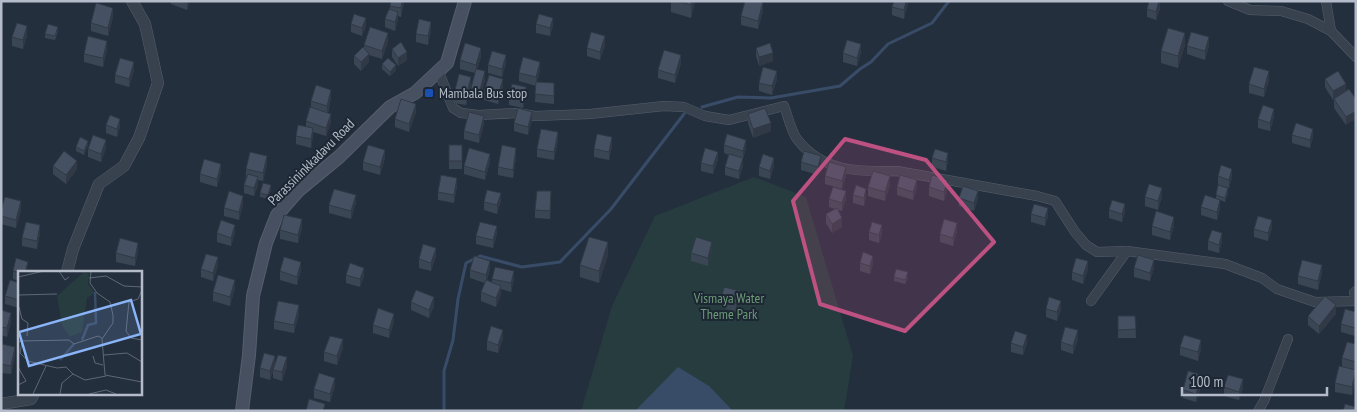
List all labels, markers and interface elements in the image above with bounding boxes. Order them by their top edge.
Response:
place label: Mambala Bus stop [439,84,527,102]
marker: Mambala Bus stop [423,87,435,99]
street label: Parassininkkadavu Road [264,115,358,209]
inset map [18,271,141,394]
park label: Vismaya Water Theme Park [693,289,764,323]
scale bar [1182,364,1327,396]
text: 100 m [1190,372,1223,391]

